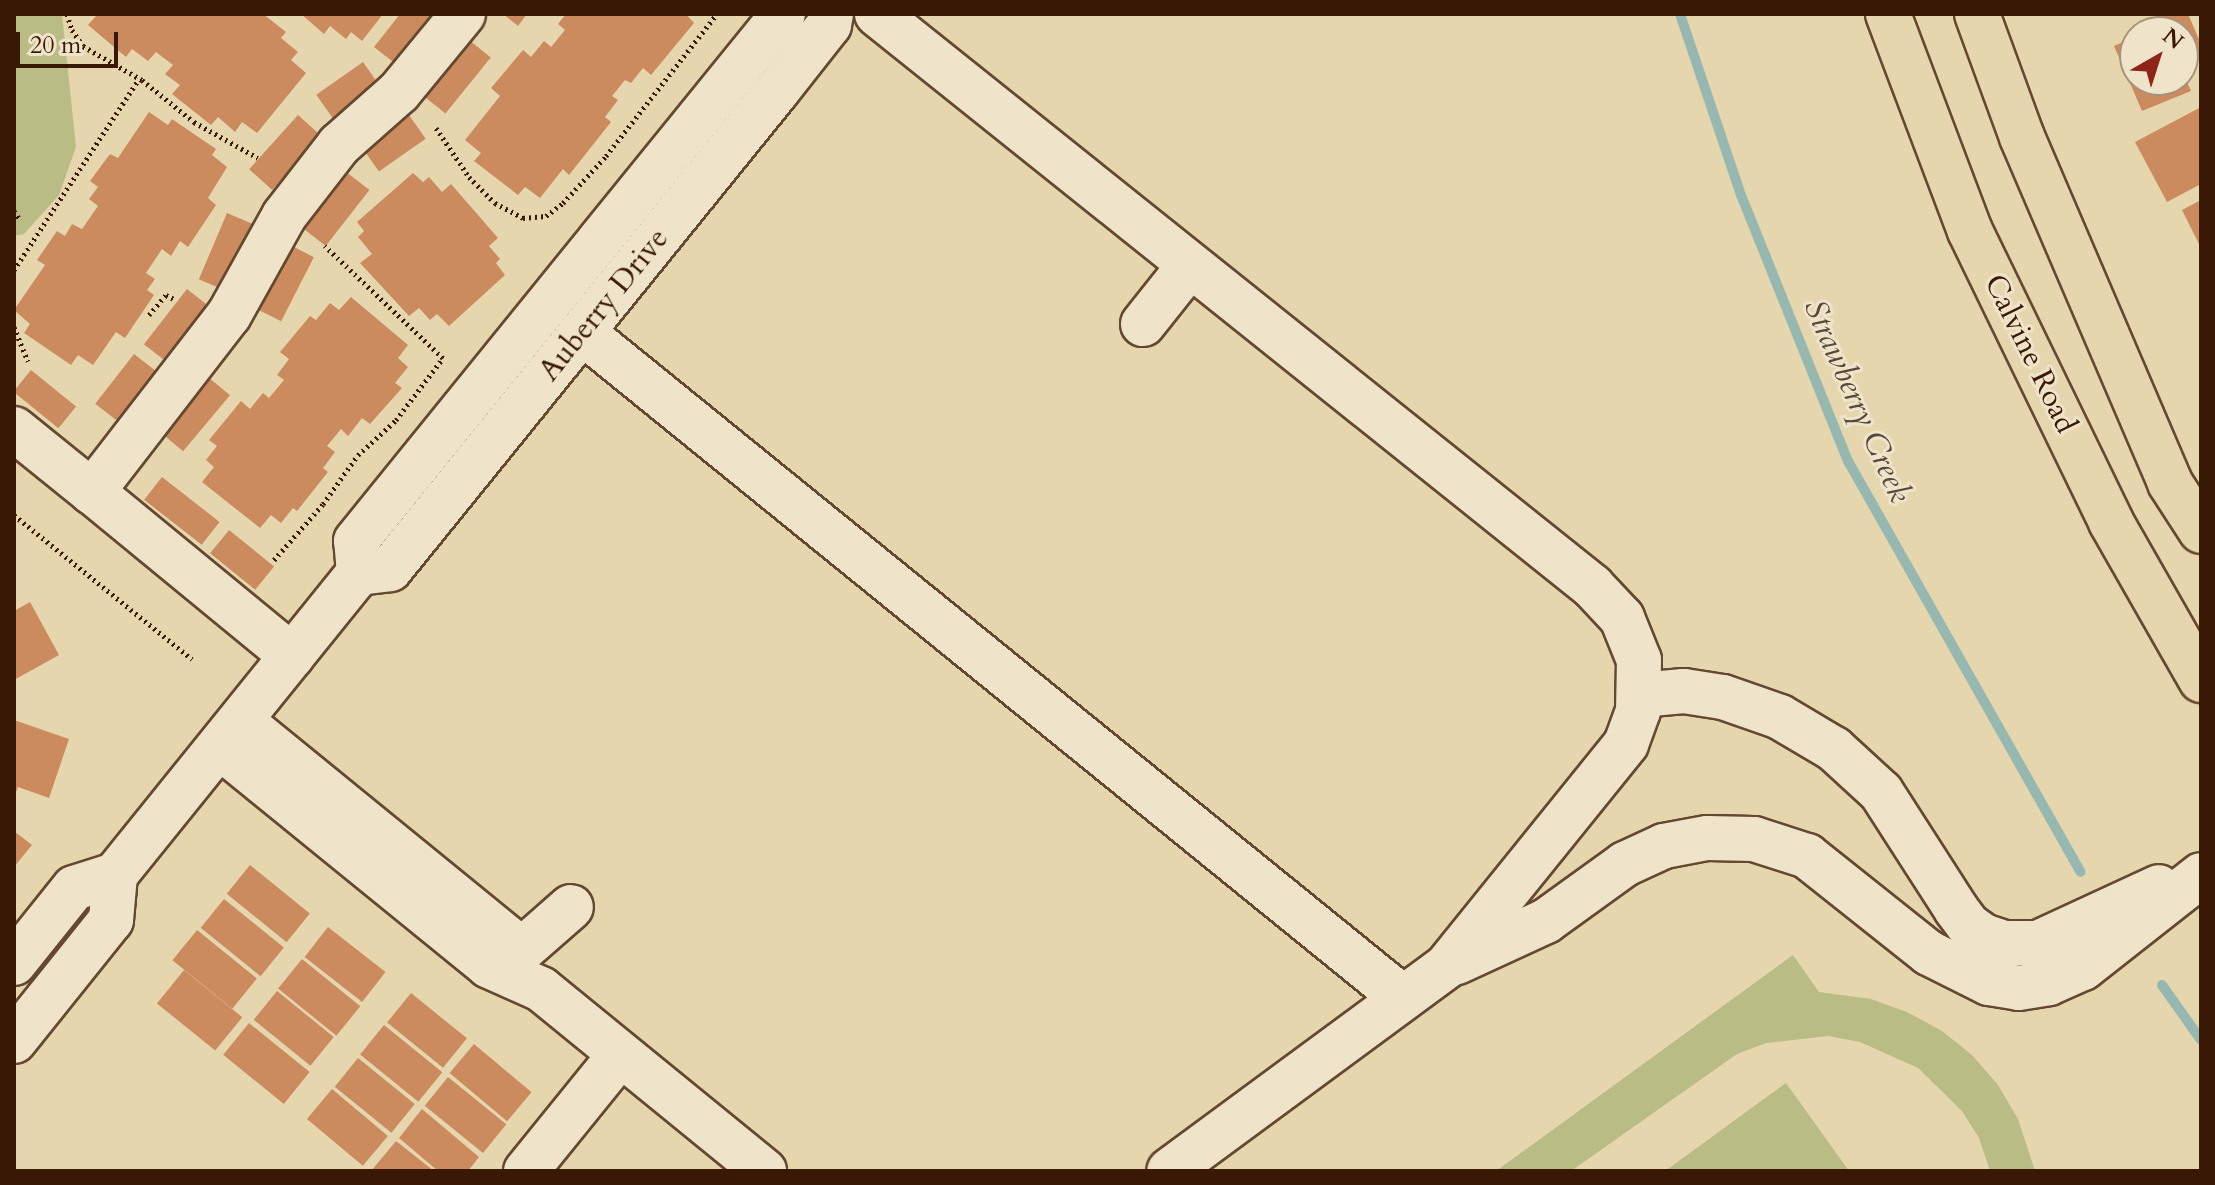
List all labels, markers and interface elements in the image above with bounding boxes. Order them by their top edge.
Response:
scale bar [20,16,122,66]
north arrow [2119,16,2199,96]
text: N [2156,21,2190,57]
text: 20 m [30,29,81,62]
street label: Auberry Drive [532,221,676,389]
street label: Calvine Road [1976,269,2084,439]
water label: Strawberry Creek [1795,293,1919,509]

